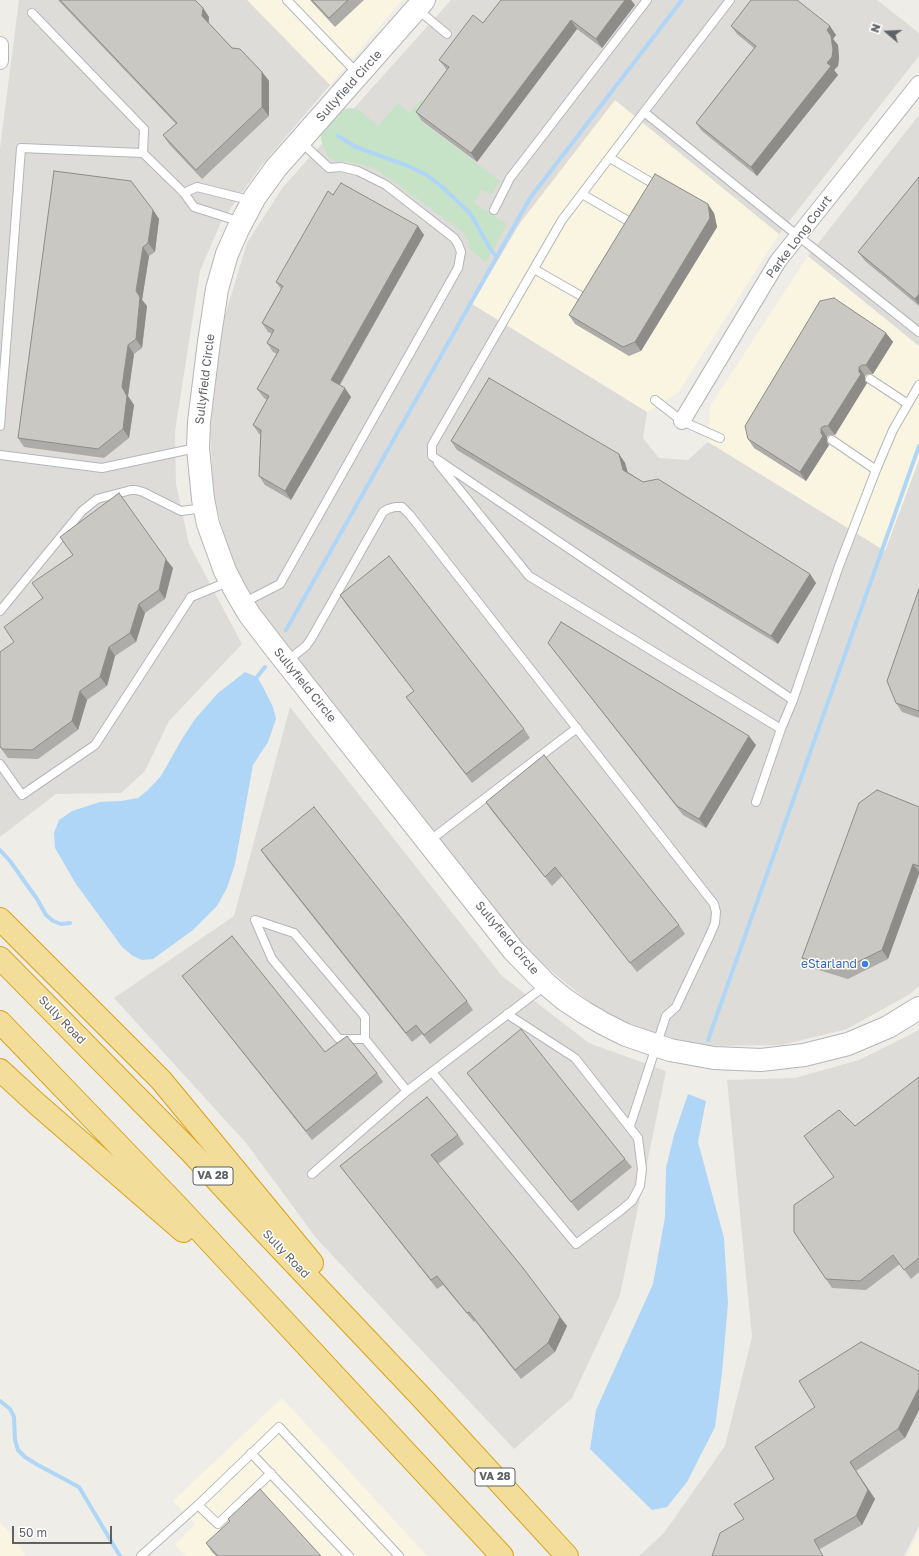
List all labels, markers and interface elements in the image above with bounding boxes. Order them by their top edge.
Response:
north arrow [867,12,907,52]
text: N [868,22,883,34]
street label: Sullyfield Circle [313,47,385,125]
street label: Parke Long Court [763,193,835,281]
street label: Sullyfield Circle [192,333,218,425]
street label: Sullyfield Circle [271,645,339,725]
street label: Sullyfield Circle [472,898,542,978]
place label: eStarland [801,957,857,971]
marker: eStarland [860,959,870,969]
street label: Sully Road [35,993,89,1047]
road number: VA 28 [193,1167,233,1185]
street label: Sully Road [259,1227,313,1281]
road number: VA 28 [475,1468,515,1486]
scale bar [14,1518,114,1544]
text: 50 m [19,1525,47,1540]

